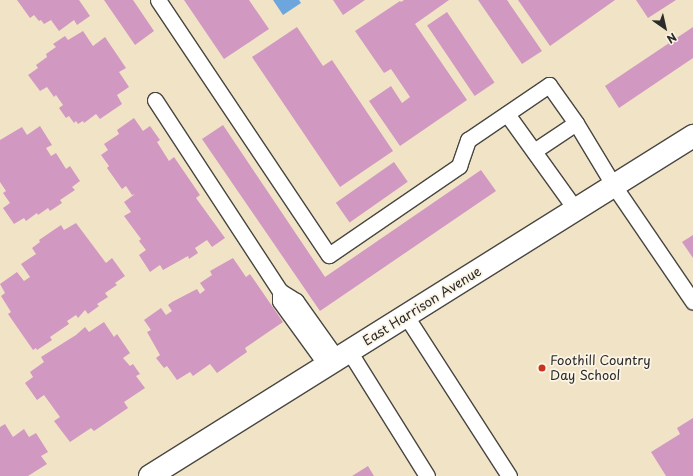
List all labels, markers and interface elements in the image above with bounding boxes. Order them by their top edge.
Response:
north arrow [645,8,685,48]
text: N [664,29,680,48]
street label: East Harrison Avenue [361,264,483,348]
place label: Foothill Country Day School [550,353,651,384]
marker: Foothill Country Day School [537,363,547,373]

